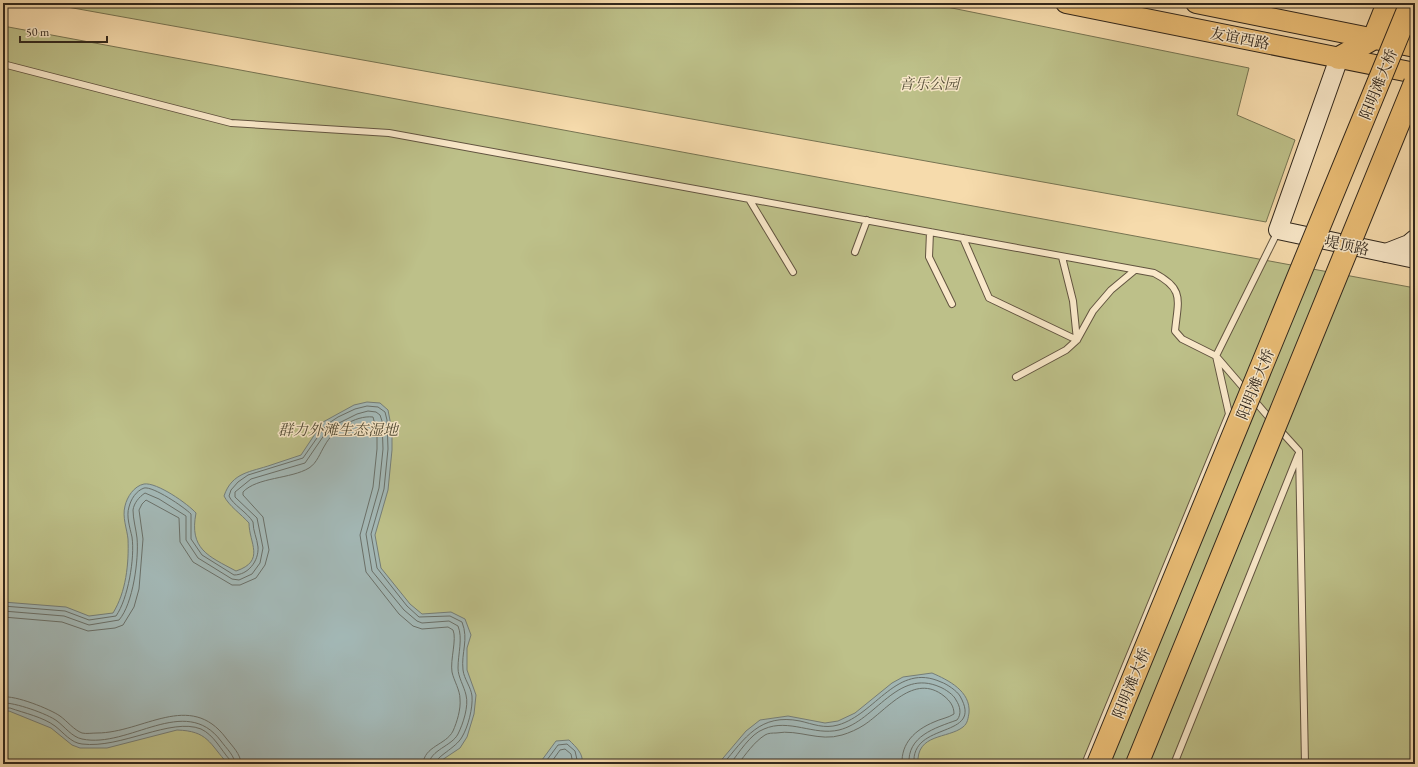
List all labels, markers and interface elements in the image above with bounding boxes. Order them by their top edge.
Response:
scale bar [20,18,107,44]
street label: 友谊西路 [1209,23,1271,53]
text: 50 m [26,24,50,40]
street label: 阳明滩大桥 [1355,46,1401,122]
park label: 音乐公园 [899,74,961,93]
street label: 堤顶路 [1323,231,1371,259]
street label: 阳明滩大桥 [1232,346,1278,422]
park label: 群力外滩生态湿地 [278,420,400,439]
street label: 阳明滩大桥 [1108,645,1154,721]

